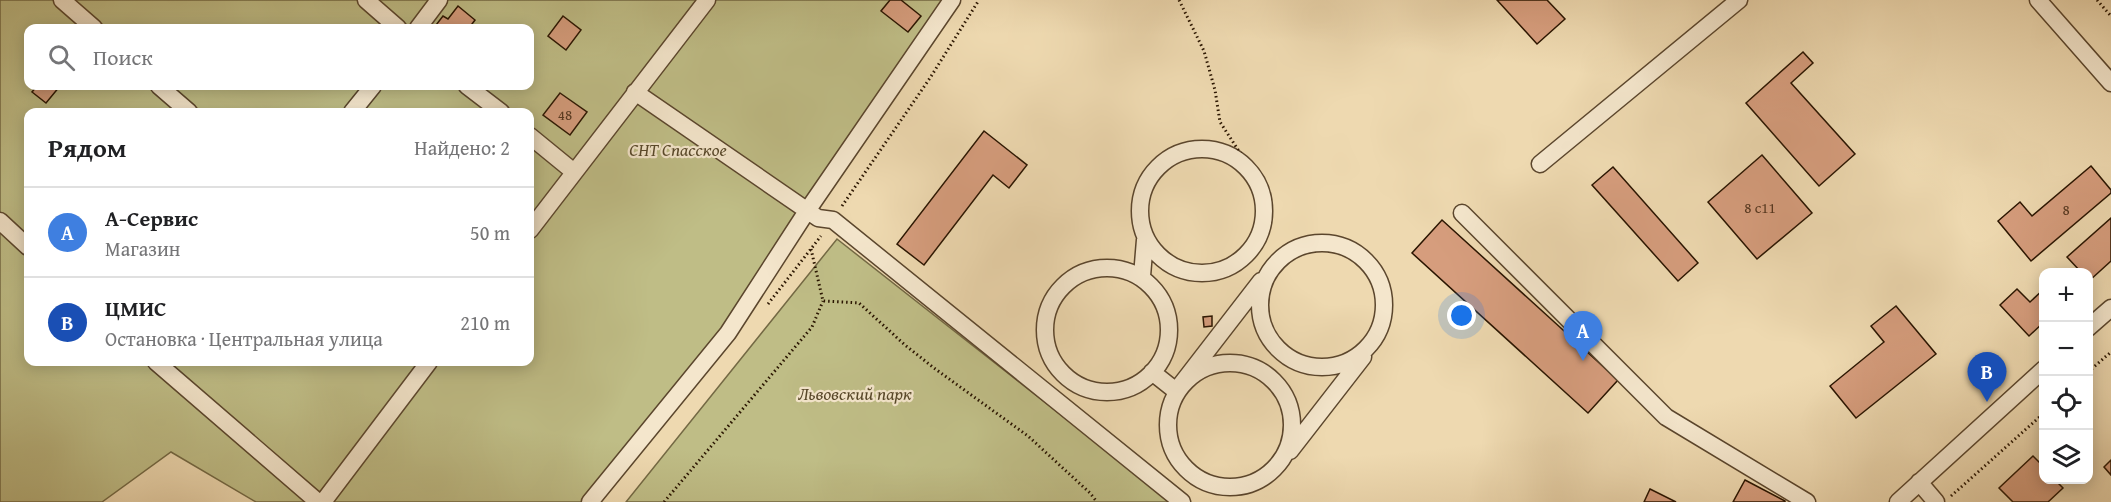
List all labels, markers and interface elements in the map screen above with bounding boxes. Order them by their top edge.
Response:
search box [24,24,534,90]
icon: search [45,41,78,74]
text: Поиск [93,41,153,73]
house number: 48 [558,104,572,125]
text: Рядом [48,128,126,167]
text: Найдено: 2 [414,133,510,162]
park label: СНТ Спасское [629,136,727,163]
house number: 8 с11 [1744,197,1776,218]
house number: 8 [2062,199,2070,220]
text: A-Сервис [105,202,198,234]
text: A [61,218,74,247]
text: 50 m [470,218,510,247]
text: Магазин [105,234,180,263]
map controls [2039,268,2093,484]
button: + [2039,268,2093,322]
text: ЦМИС [105,292,167,324]
your location [1447,301,1476,330]
text: B [61,308,74,337]
text: 210 m [460,308,510,337]
pin: A [1564,312,1602,361]
button: − [2039,322,2093,376]
text: Остановка · Центральная улица [105,324,383,353]
pin: B [1968,352,2006,402]
button: locate [2039,376,2093,430]
park label: Львовский парк [798,380,912,407]
button: layers [2039,430,2093,484]

